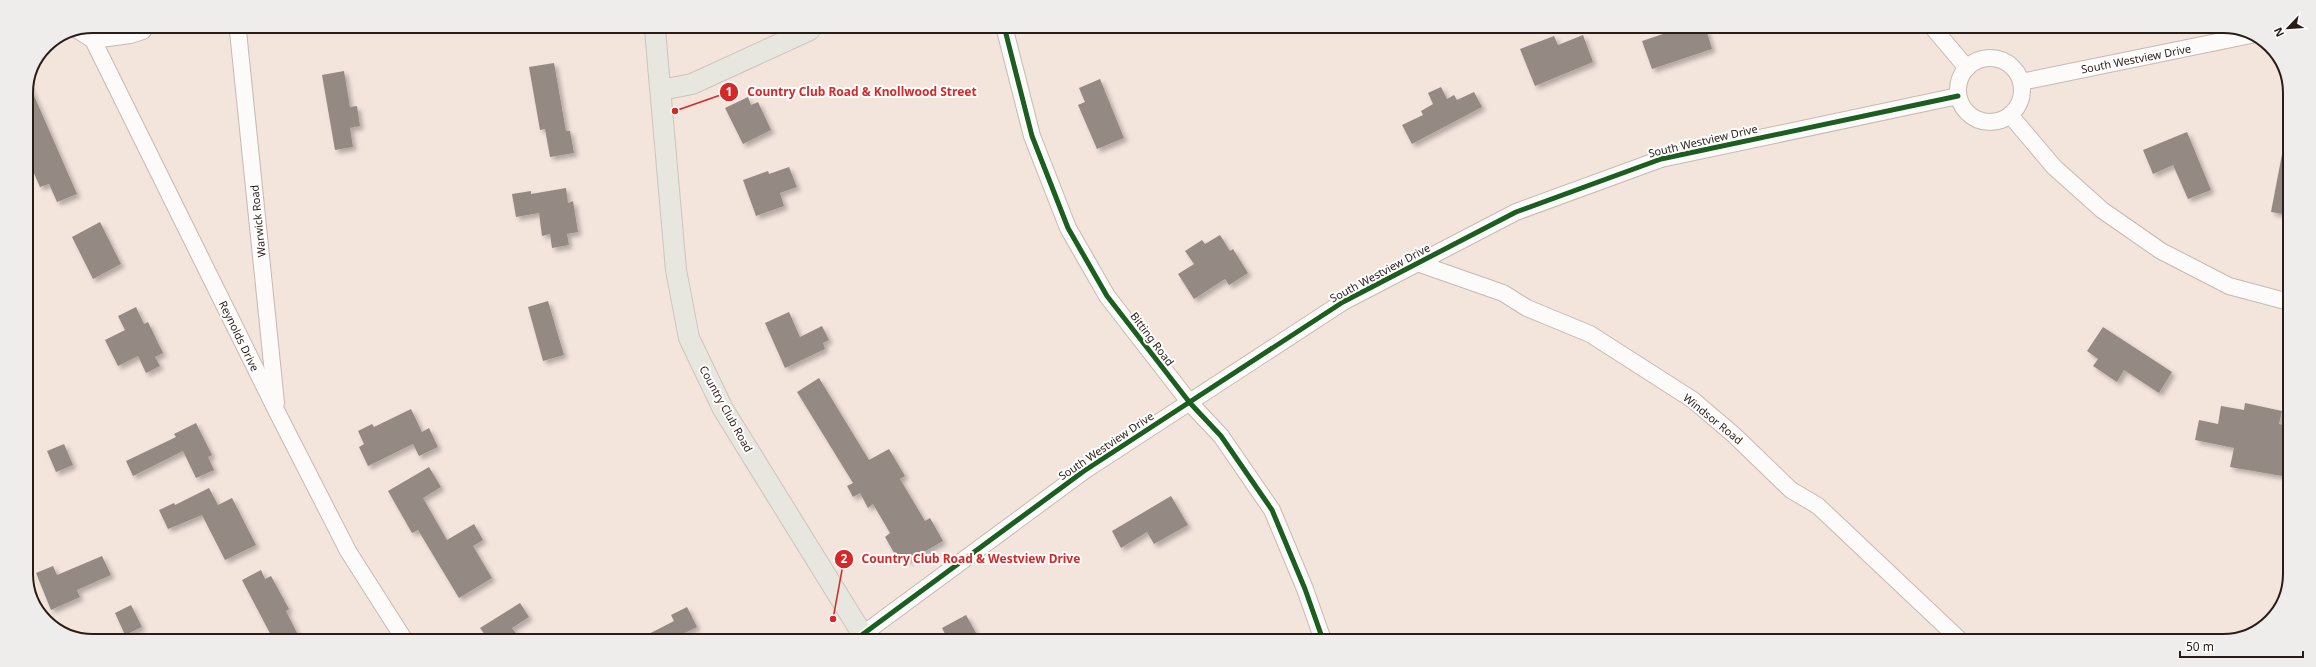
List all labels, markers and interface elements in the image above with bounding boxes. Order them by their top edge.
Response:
north arrow [2268,8,2308,48]
text: N [2270,25,2287,40]
street label: South Westview Drive [2080,40,2192,77]
callout: Country Club Road & Knollwood Street [719,80,984,104]
text: 1 [726,83,732,100]
text: Country Club Road & Knollwood Street [747,83,977,100]
street label: South Westview Drive [1647,121,1759,160]
street label: Warwick Road [246,184,269,258]
street label: South Westview Drive [1327,240,1433,305]
street label: Reynolds Drive [216,298,263,374]
street label: Bitting Road [1127,309,1178,369]
street label: Country Club Road [696,363,756,455]
street label: Windsor Road [1680,390,1746,447]
street label: South Westview Drive [1055,408,1156,483]
callout: Country Club Road & Westview Drive [834,547,1088,571]
text: 2 [841,550,848,567]
text: Country Club Road & Westview Drive [862,550,1080,567]
scale bar [2180,633,2303,659]
text: 50 m [2186,638,2214,655]

